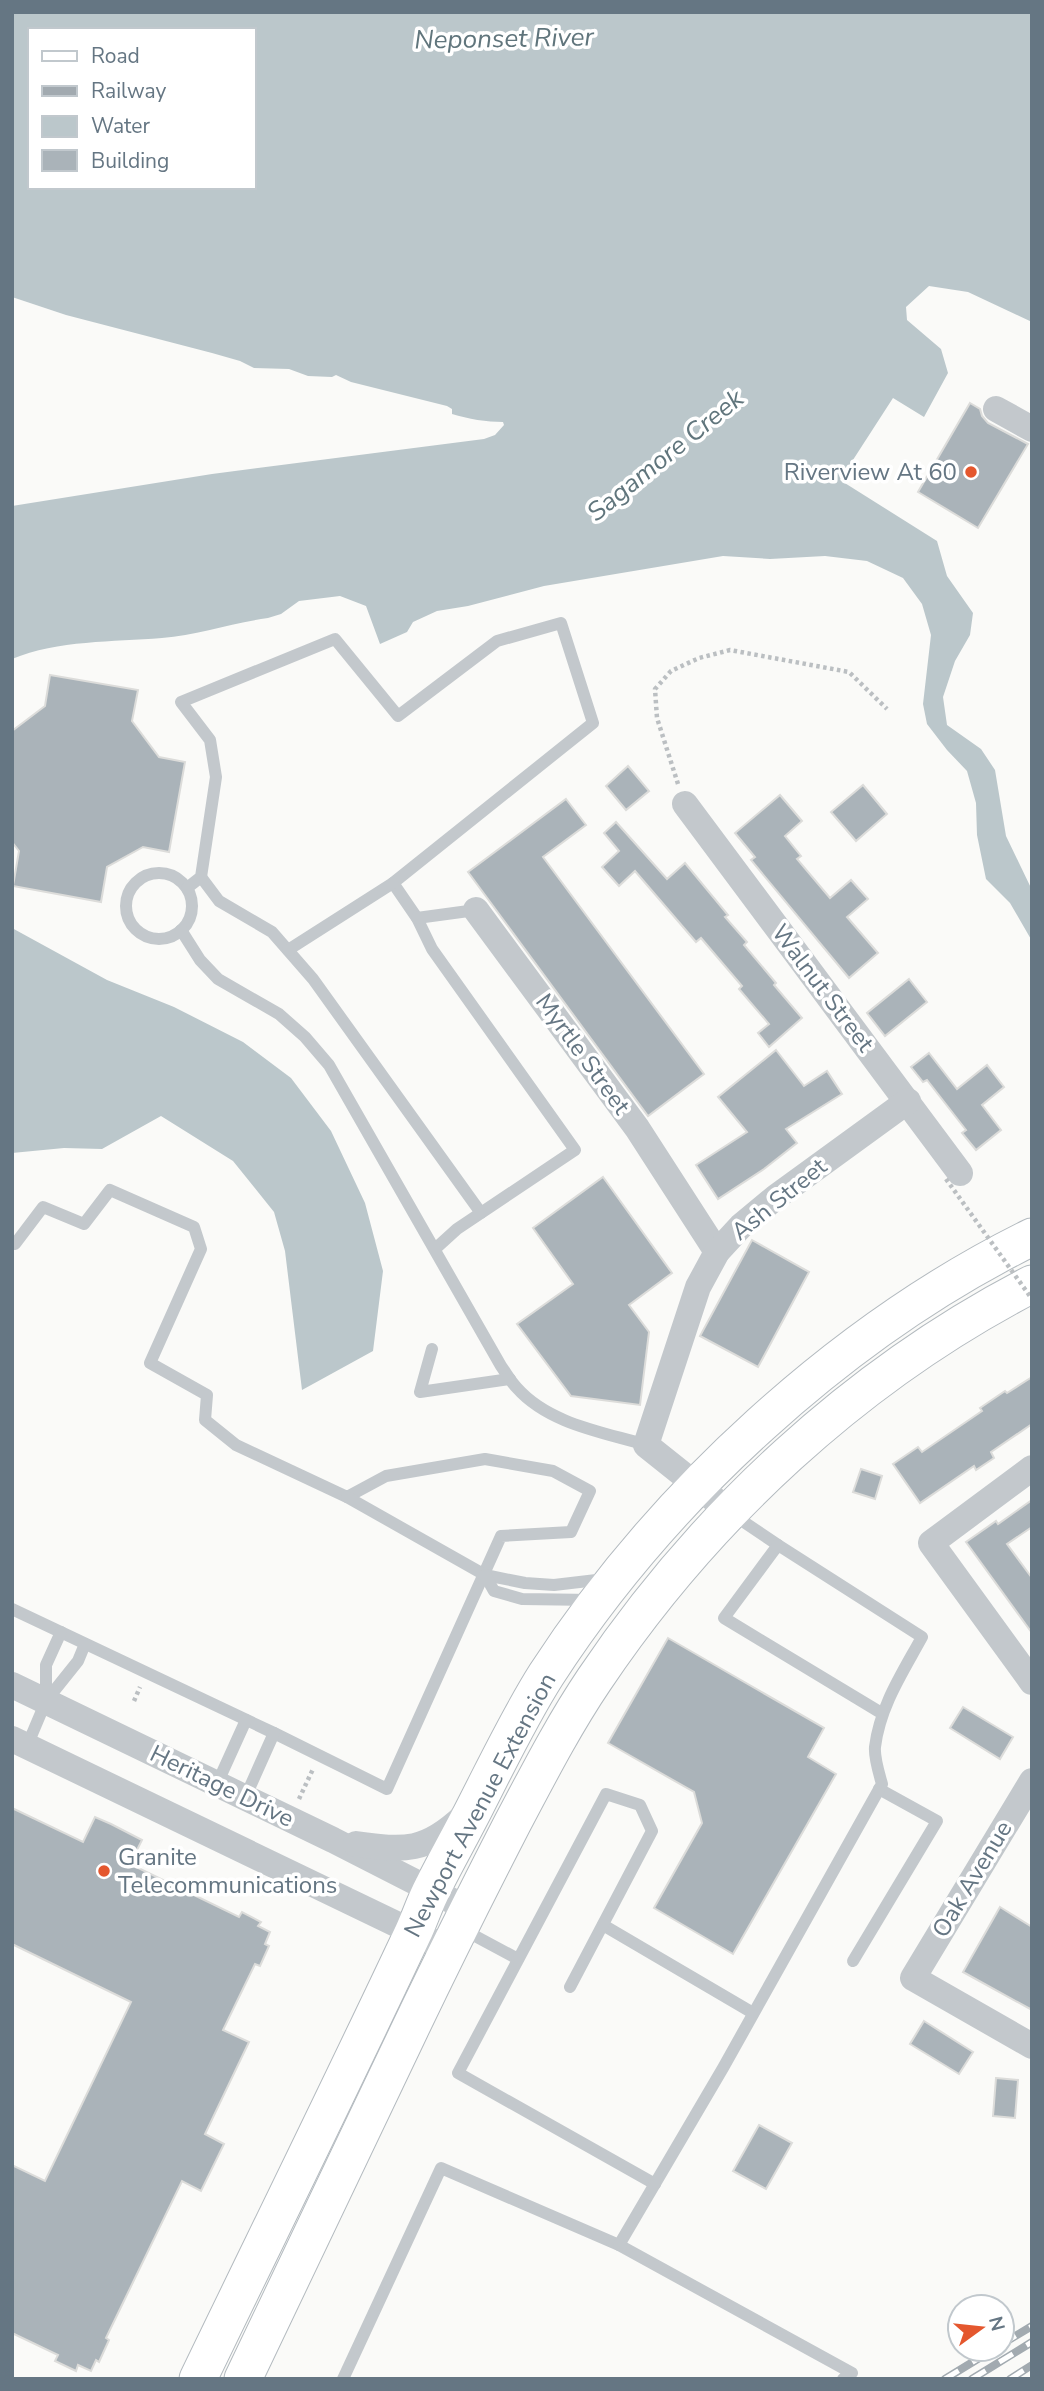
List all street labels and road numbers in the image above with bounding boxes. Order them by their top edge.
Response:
street label: Walnut Street [764,918,882,1059]
street label: Myrtle Street [528,987,638,1121]
street label: Ash Street [725,1150,834,1247]
street label: Newport Avenue Extension [397,1667,563,1943]
street label: Heritage Drive [145,1737,299,1835]
street label: Oak Avenue [925,1815,1019,1943]

